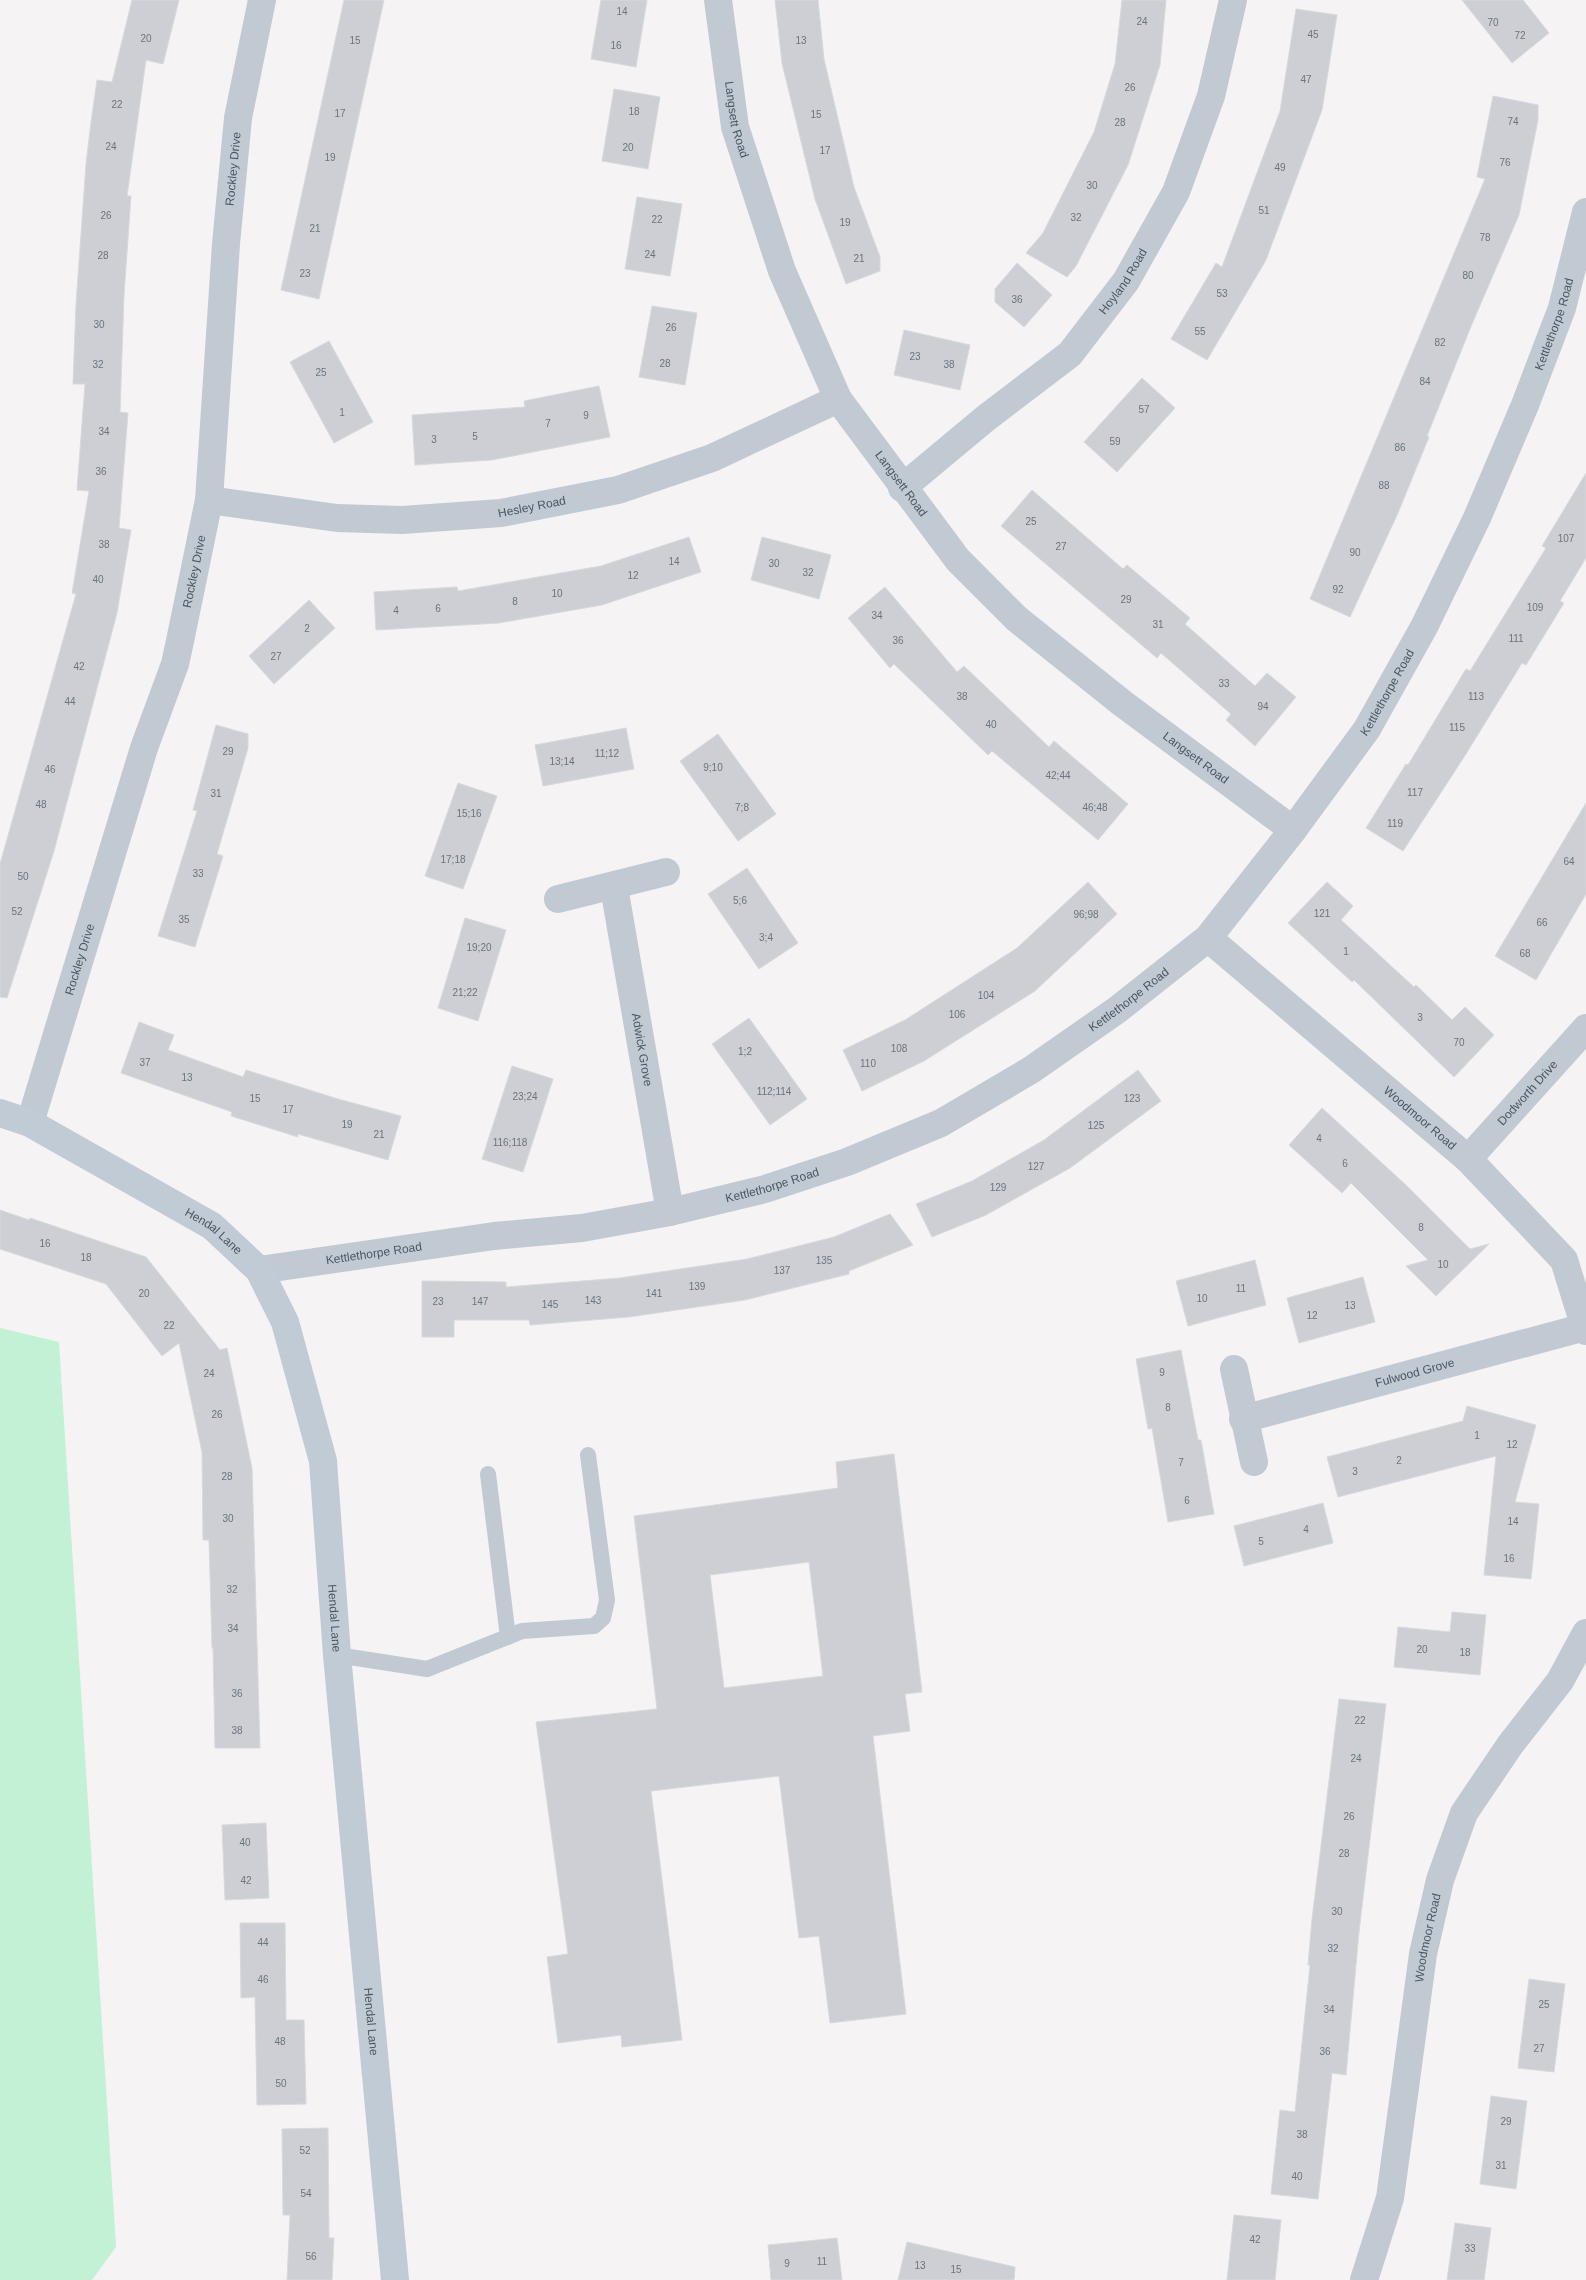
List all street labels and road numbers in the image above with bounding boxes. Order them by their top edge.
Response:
street label: Langsett Road [722,80,752,160]
street label: Rockley Drive [223,131,244,206]
street label: Hoyland Road [1096,246,1150,317]
street label: Kettlethorpe Road [1532,276,1576,372]
street label: Langsett Road [872,448,930,519]
street label: Hesley Road [497,493,567,520]
street label: Rockley Drive [180,533,209,609]
street label: Kettlethorpe Road [1357,647,1417,738]
street label: Langsett Road [1160,729,1231,787]
street label: Rockley Drive [62,922,97,997]
street label: Kettlethorpe Road [1086,965,1172,1035]
street label: Adwick Grove [629,1012,655,1088]
street label: Dodworth Drive [1495,1057,1561,1128]
street label: Woodmoor Road [1381,1083,1459,1153]
street label: Kettlethorpe Road [724,1165,821,1205]
street label: Hendal Lane [183,1205,245,1258]
street label: Kettlethorpe Road [325,1240,423,1267]
street label: Fulwood Grove [1374,1355,1456,1390]
street label: Hendal Lane [325,1584,344,1653]
street label: Woodmoor Road [1412,1892,1444,1983]
street label: Hendal Lane [361,1987,381,2056]

